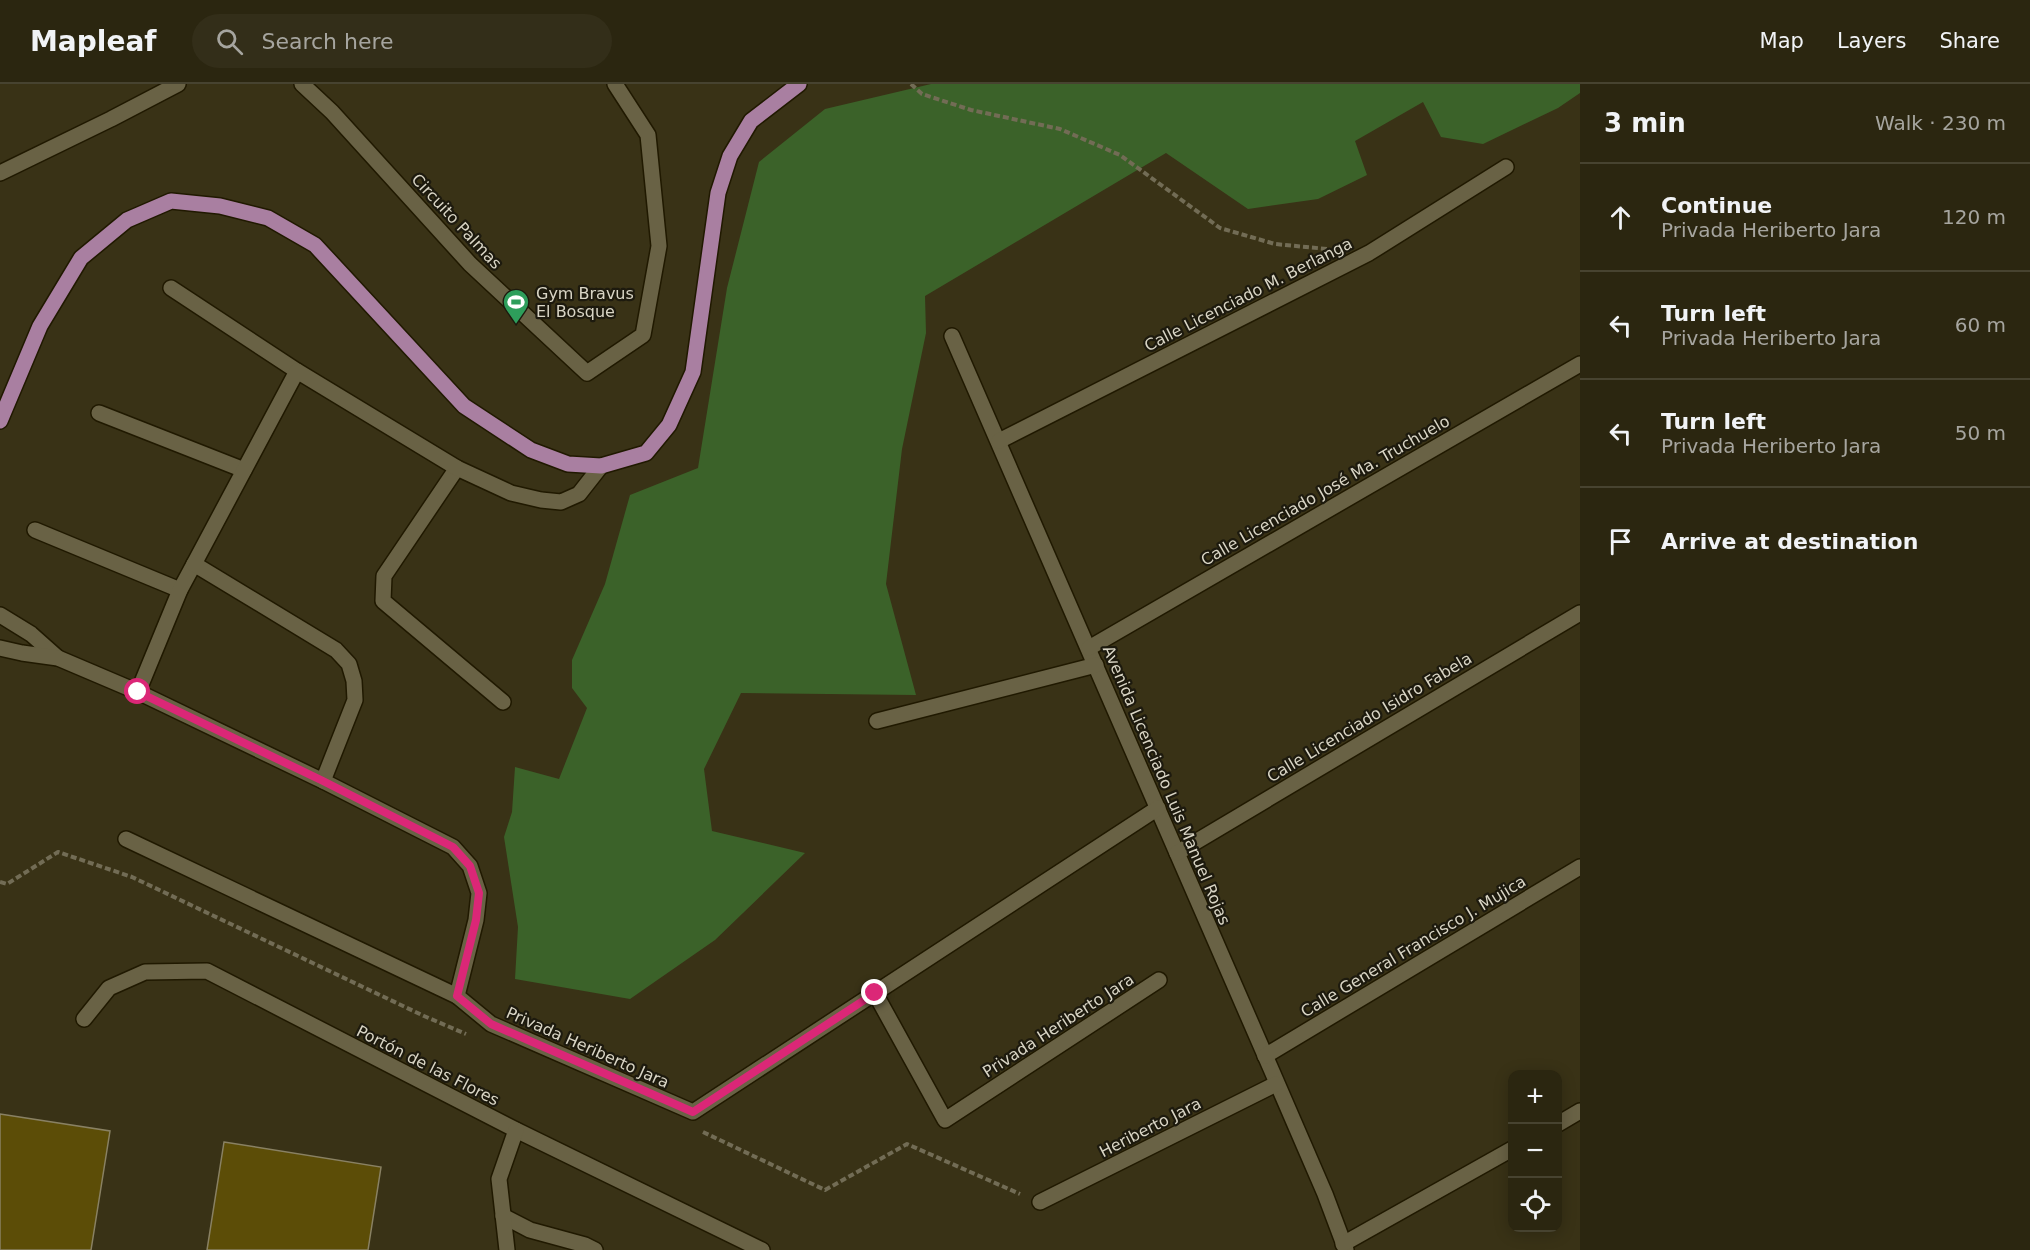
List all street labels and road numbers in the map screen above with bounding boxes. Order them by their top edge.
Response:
street label: Circuito Palmas [408,170,506,273]
street label: Calle Licenciado M. Berlanga [1141,234,1355,355]
street label: Calle Licenciado José Ma. Truchuelo [1198,411,1453,570]
street label: Avenida Licenciado Luis Manuel Rojas [1099,643,1234,928]
street label: Calle Licenciado Isidro Fabela [1263,649,1475,786]
street label: Calle General Francisco J. Mujica [1297,872,1529,1021]
street label: Privada Heriberto Jara [979,969,1137,1081]
street label: Privada Heriberto Jara [503,1003,672,1092]
street label: Portón de las Flores [353,1021,502,1110]
street label: Heriberto Jara [1096,1094,1204,1161]

